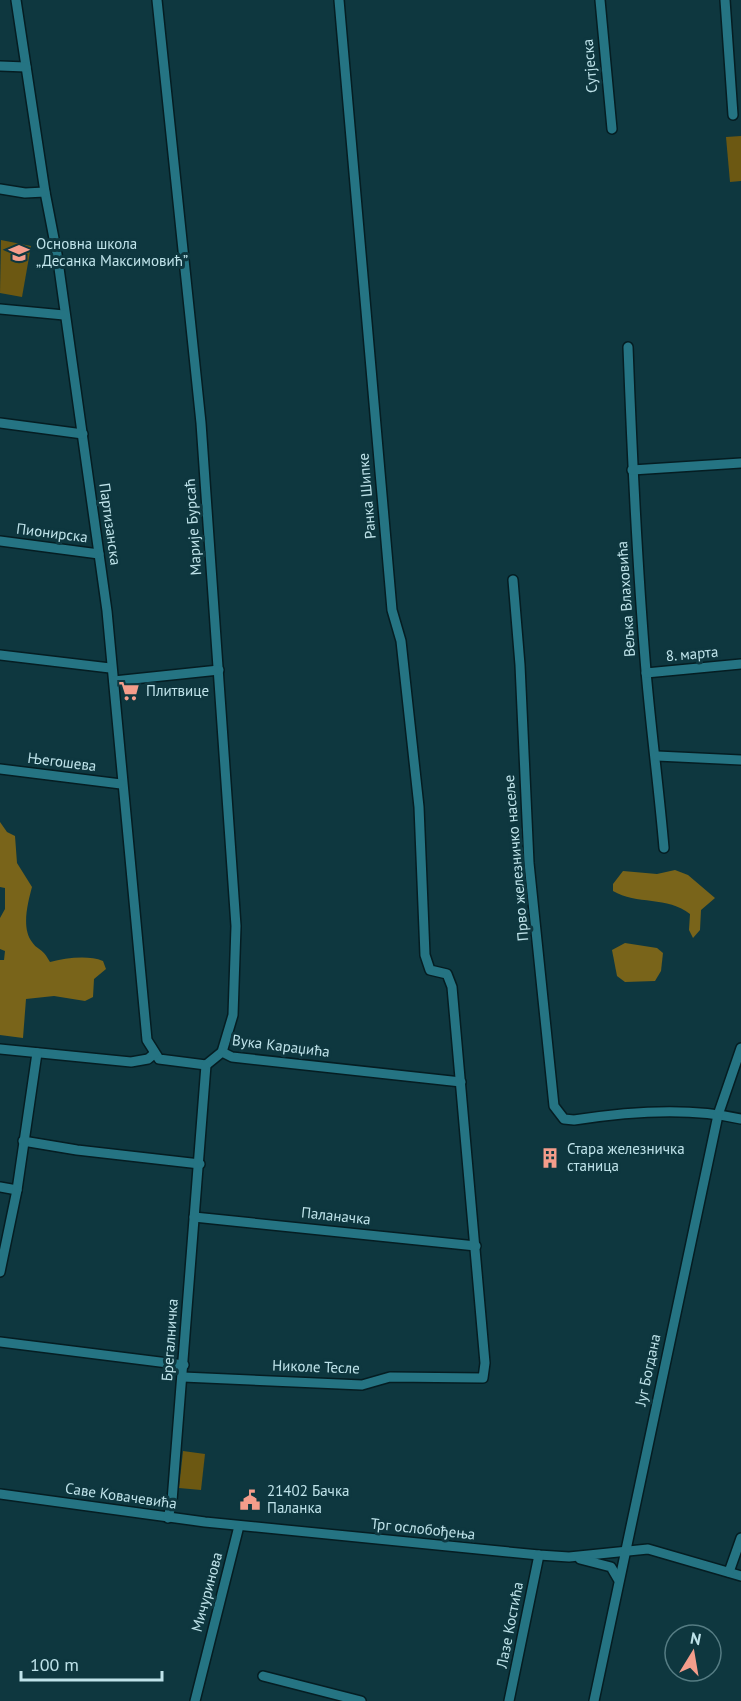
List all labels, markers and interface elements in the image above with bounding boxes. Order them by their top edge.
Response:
street label: Сутјеска [578,38,601,94]
place label: Основна школа „Десанка Максимовић” [36,234,188,270]
school or university icon: Основна школа „Десанка Максимовић” [7,241,31,265]
street label: Ранка Шипке [353,452,380,540]
street label: Марије Бурсаћ [180,478,205,576]
street label: Партизанска [95,482,126,566]
street label: Пионирска [15,519,89,546]
street label: Вељка Влаховића [612,540,639,658]
street label: 8. марта [665,642,719,665]
supermarket icon: Плитвице [117,679,141,703]
place label: Плитвице [146,681,209,700]
street label: Његошева [27,748,98,775]
street label: Прво железничко насеље [499,774,532,942]
street label: Вука Караџића [231,1030,331,1061]
place label: Стара железничка станица [567,1139,685,1175]
building icon: Стара железничка станица [538,1146,562,1170]
street label: Паланачка [300,1202,372,1229]
street label: Брегалничка [157,1298,182,1382]
street label: Југ Богдана [630,1332,664,1409]
street label: Николе Тесле [272,1355,360,1378]
street label: Саве Ковачевића [64,1478,178,1513]
place label: 21402 Бачка Паланка [267,1481,350,1517]
public building icon: 21402 Бачка Паланка [238,1488,262,1512]
street label: Трг ослобођења [370,1514,476,1543]
street label: Мичуринова [187,1550,226,1634]
street label: Лазе Костића [492,1580,527,1671]
north arrow [663,1623,723,1683]
text: N [689,1627,703,1649]
scale bar [21,1644,162,1682]
text: 100 m [30,1653,79,1676]

